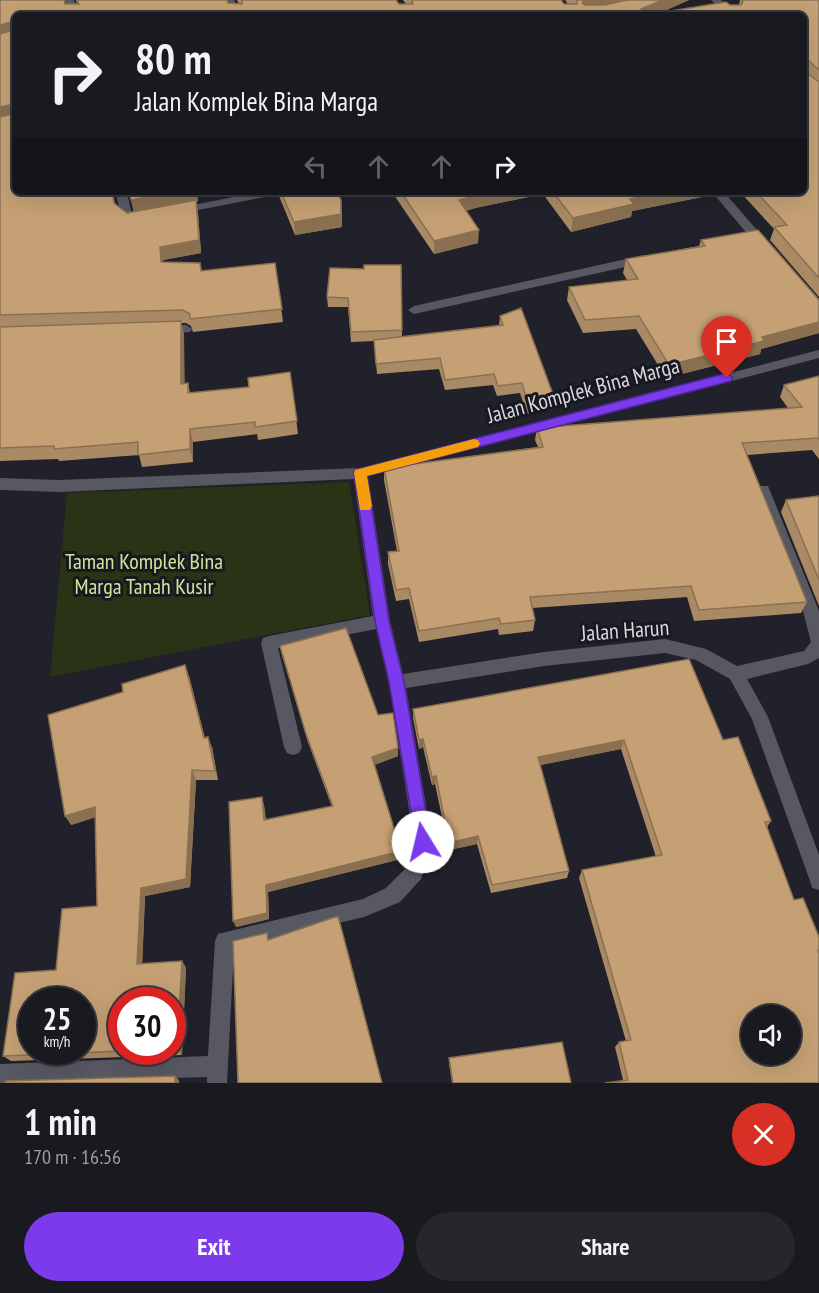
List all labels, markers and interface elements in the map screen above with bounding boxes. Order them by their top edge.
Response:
text: 80 m [135,31,212,86]
icon: right [36,36,114,114]
text: Jalan Komplek Bina Marga [135,84,378,118]
icon: left [299,150,332,183]
icon: ahead [362,150,395,183]
icon: ahead [425,150,458,183]
icon: right [488,150,521,183]
pin [701,316,752,378]
icon: arrive [710,325,743,358]
street label: Jalan Komplek Bina Marga [483,351,682,429]
park label: Taman Komplek Bina Marga Tanah Kusir [65,547,223,600]
street label: Jalan Harun [579,613,670,647]
position arrow [391,810,455,874]
speed limit sign: 30 [108,987,186,1065]
text: 25 [43,999,71,1038]
map controls [741,1005,801,1065]
button: sound [741,1005,801,1065]
text: km/h [44,1032,70,1051]
text: 1 min [24,1098,97,1145]
button: close [732,1103,795,1166]
text: 170 m · 16:56 [24,1144,121,1170]
button: Exit [24,1212,404,1281]
button: Share [416,1212,795,1281]

